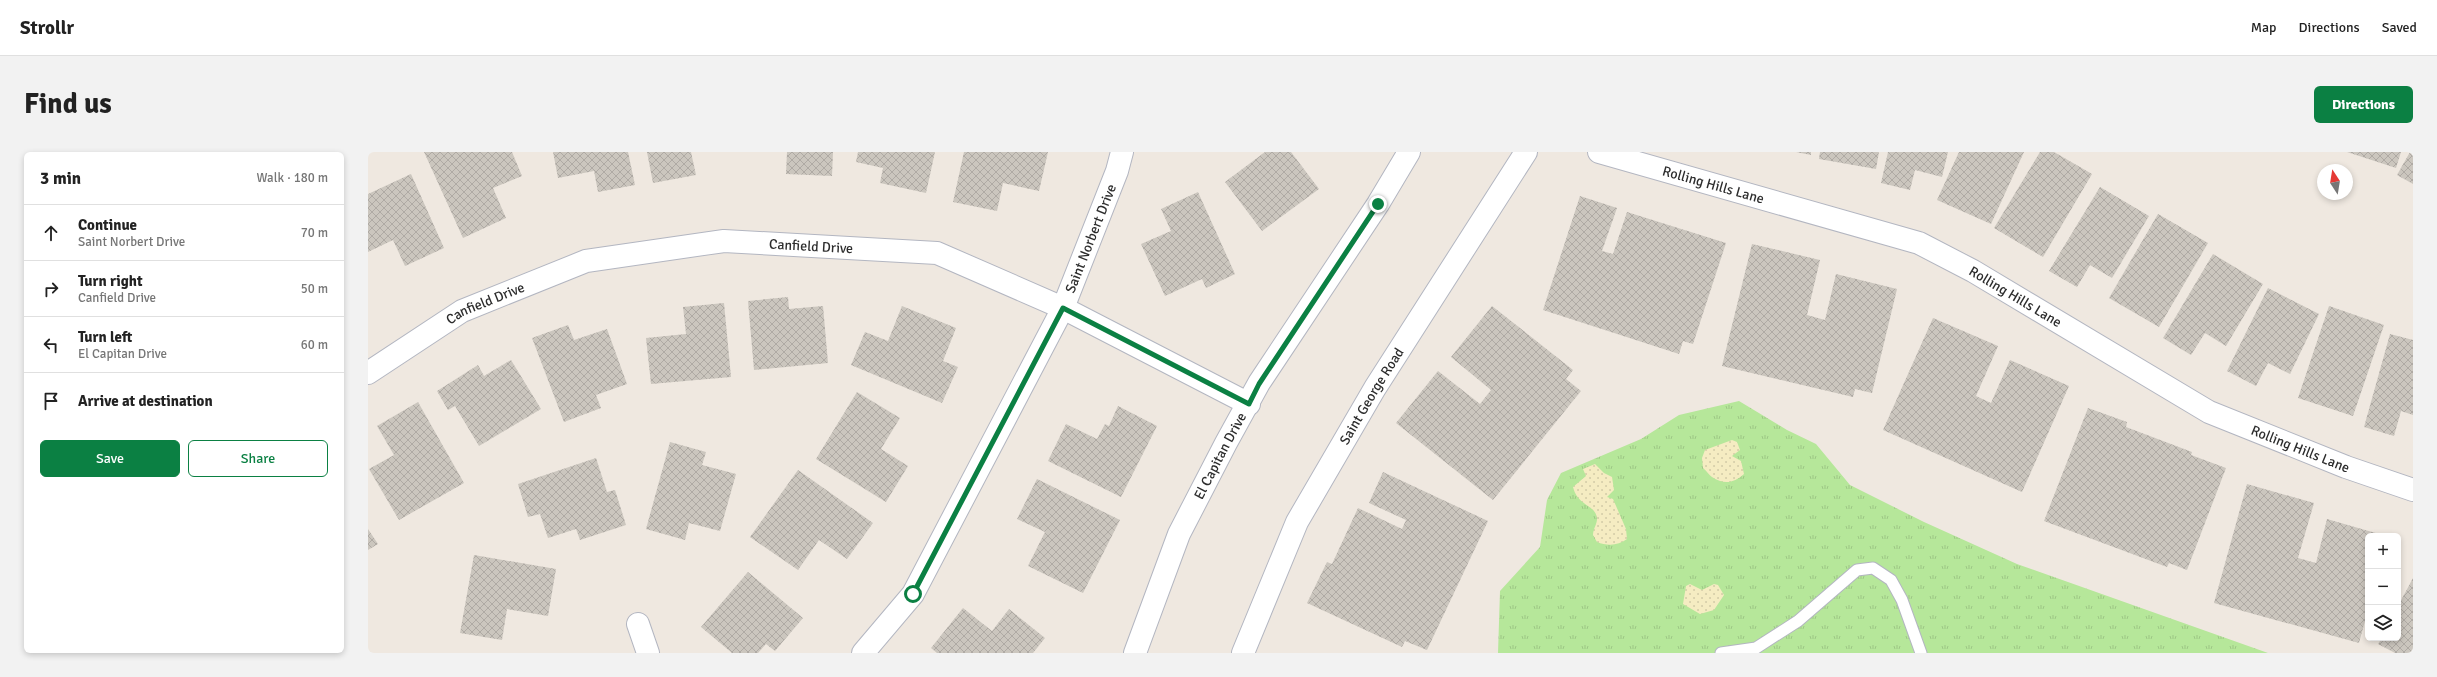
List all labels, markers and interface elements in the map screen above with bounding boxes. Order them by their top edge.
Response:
text: Strollr [20,16,74,40]
text: Map [2251,19,2277,36]
text: Directions [2299,19,2360,36]
text: Saved [2382,19,2417,36]
button: Directions [2314,86,2413,123]
text: Find us [24,87,112,121]
street label: Rolling Hills Lane [1661,163,1766,208]
north arrow [2317,164,2353,200]
text: 3 min [40,168,81,189]
text: Walk · 180 m [257,170,328,186]
street label: Saint Norbert Drive [1062,182,1120,296]
route end [1369,195,1387,213]
text: Continue [78,216,137,234]
icon: ahead [40,222,62,244]
text: 70 m [301,225,328,241]
text: Saint Norbert Drive [78,234,185,250]
street label: Canfield Drive [769,236,854,257]
street label: Rolling Hills Lane [1966,263,2065,331]
text: Turn right [78,272,143,290]
icon: right [40,278,62,300]
street label: Canfield Drive [443,279,527,328]
text: 50 m [301,281,328,297]
text: Canfield Drive [78,290,156,306]
text: Turn left [78,328,132,346]
icon: left [40,334,62,356]
text: 60 m [301,337,328,353]
street label: Saint George Road [1336,345,1408,448]
text: El Capitan Drive [78,346,167,362]
icon: arrive [40,390,62,412]
text: Arrive at destination [78,392,213,410]
street label: El Capitan Drive [1190,410,1250,502]
street label: Rolling Hills Lane [2248,422,2352,477]
button: Save [40,440,180,477]
button: Share [188,440,328,477]
map controls [2365,533,2401,641]
button: + [2365,533,2401,569]
button: − [2365,569,2401,605]
route start [904,585,922,603]
button: layers [2365,605,2401,641]

